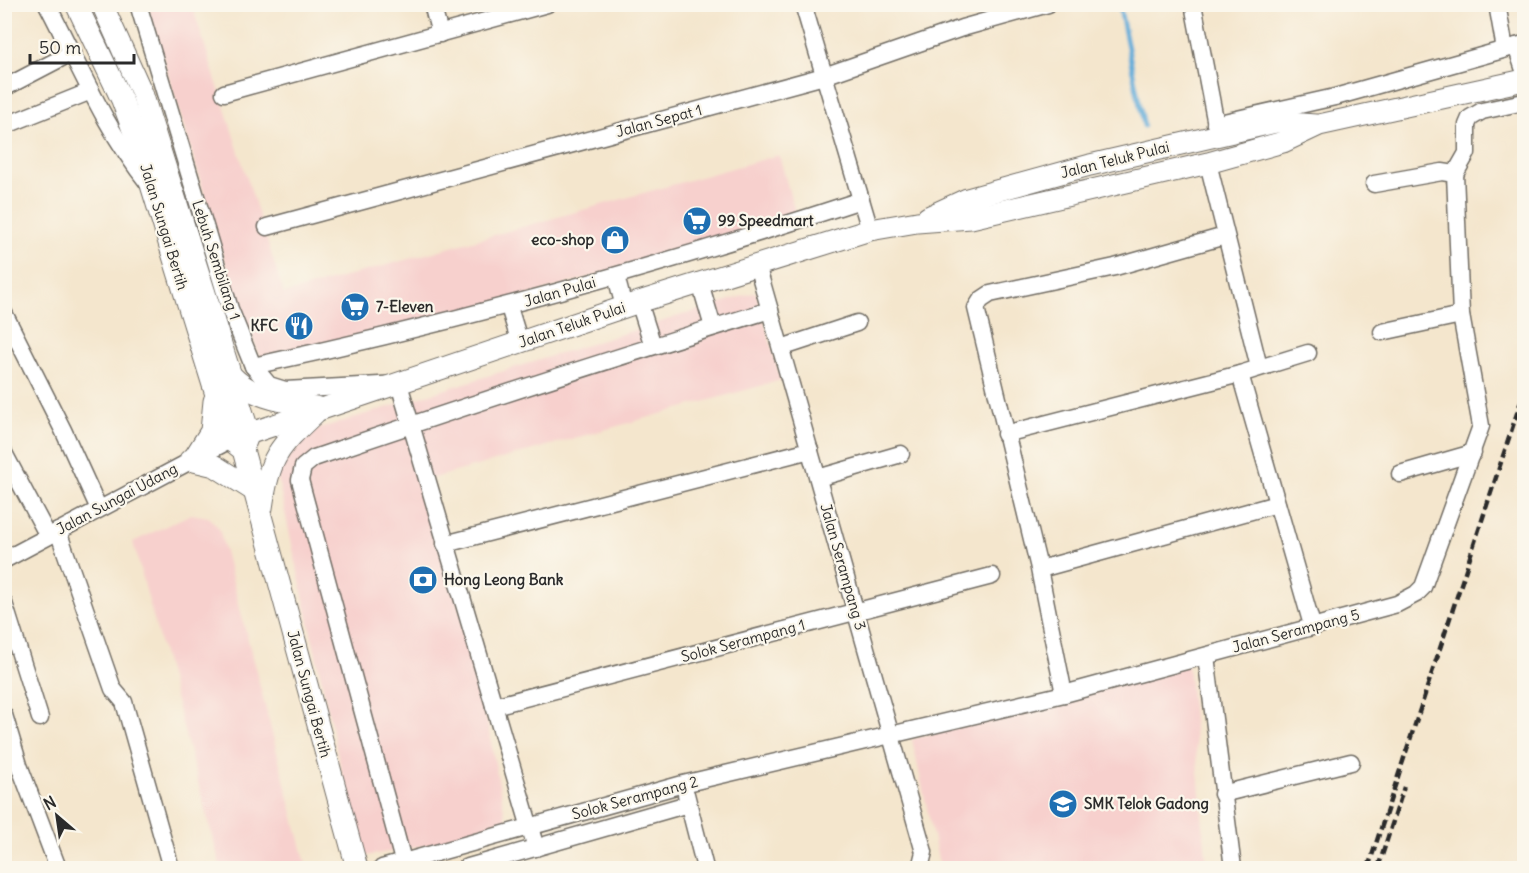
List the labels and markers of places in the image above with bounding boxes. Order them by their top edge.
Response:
supermarket icon: 99 Speedmart [681,205,713,237]
place label: 99 Speedmart [718,211,815,231]
shop icon: eco-shop [599,224,631,256]
place label: eco-shop [531,230,594,250]
supermarket icon: 7-Eleven [339,291,371,323]
place label: 7-Eleven [376,297,434,316]
restaurant icon: KFC [283,310,315,342]
place label: KFC [251,316,278,335]
bank icon: Hong Leong Bank [407,564,439,596]
place label: Hong Leong Bank [444,570,564,590]
school or university icon: SMK Telok Gadong [1047,788,1079,820]
place label: SMK Telok Gadong [1084,794,1209,814]

